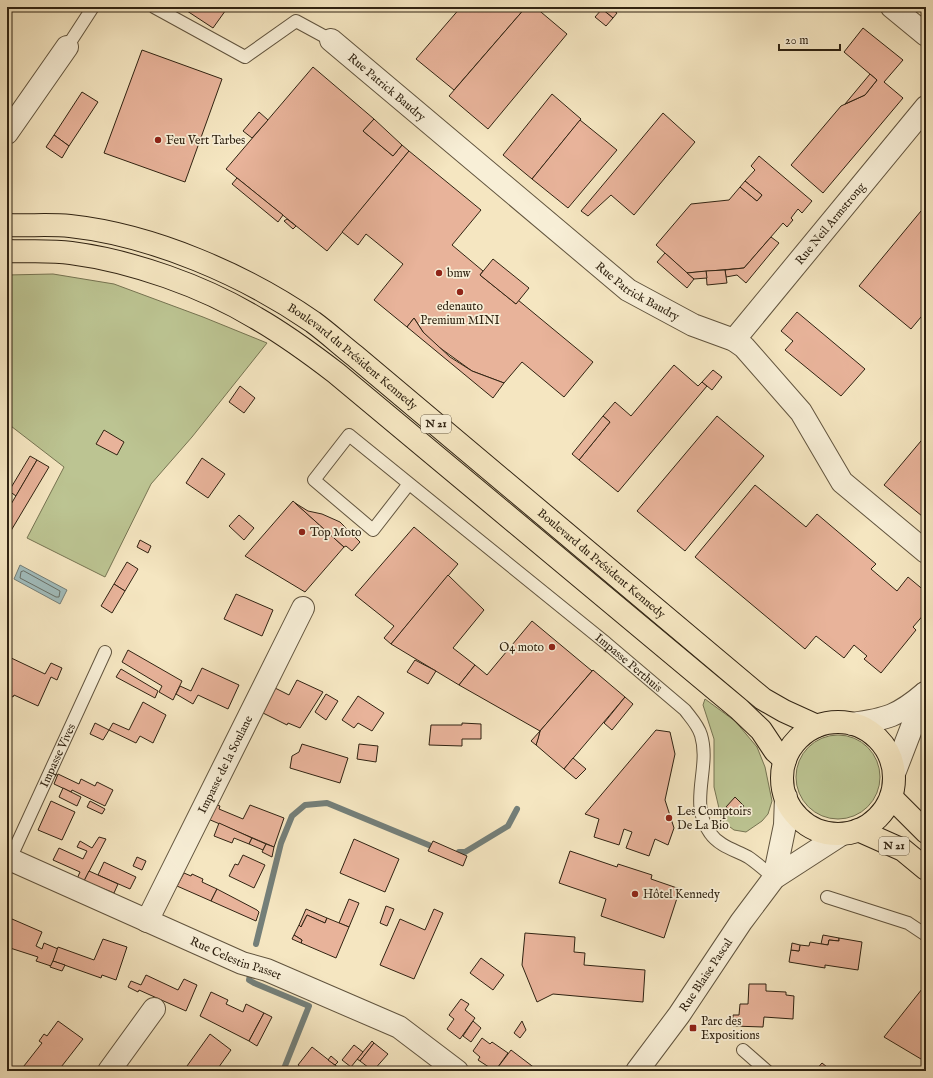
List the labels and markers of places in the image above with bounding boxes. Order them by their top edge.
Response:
place label: Feu Vert Tarbes [166,133,245,148]
marker: Feu Vert Tarbes [153,135,163,145]
place label: bmw [447,266,471,281]
marker: bmw [434,268,444,278]
marker: edenauto Premium MINI [455,287,465,297]
place label: edenauto Premium MINI [420,299,500,328]
place label: Top Moto [310,525,362,541]
marker: Top Moto [297,527,307,537]
place label: O4 moto [499,640,545,655]
marker: O4 moto [547,642,557,652]
place label: Les Comptoirs De La Bio [677,804,751,833]
marker: Les Comptoirs De La Bio [664,813,674,823]
place label: Hôtel Kennedy [643,887,720,902]
marker: Hôtel Kennedy [630,889,640,899]
place label: Parc des Expositions [701,1014,760,1044]
marker: Parc des Expositions [688,1023,698,1033]

